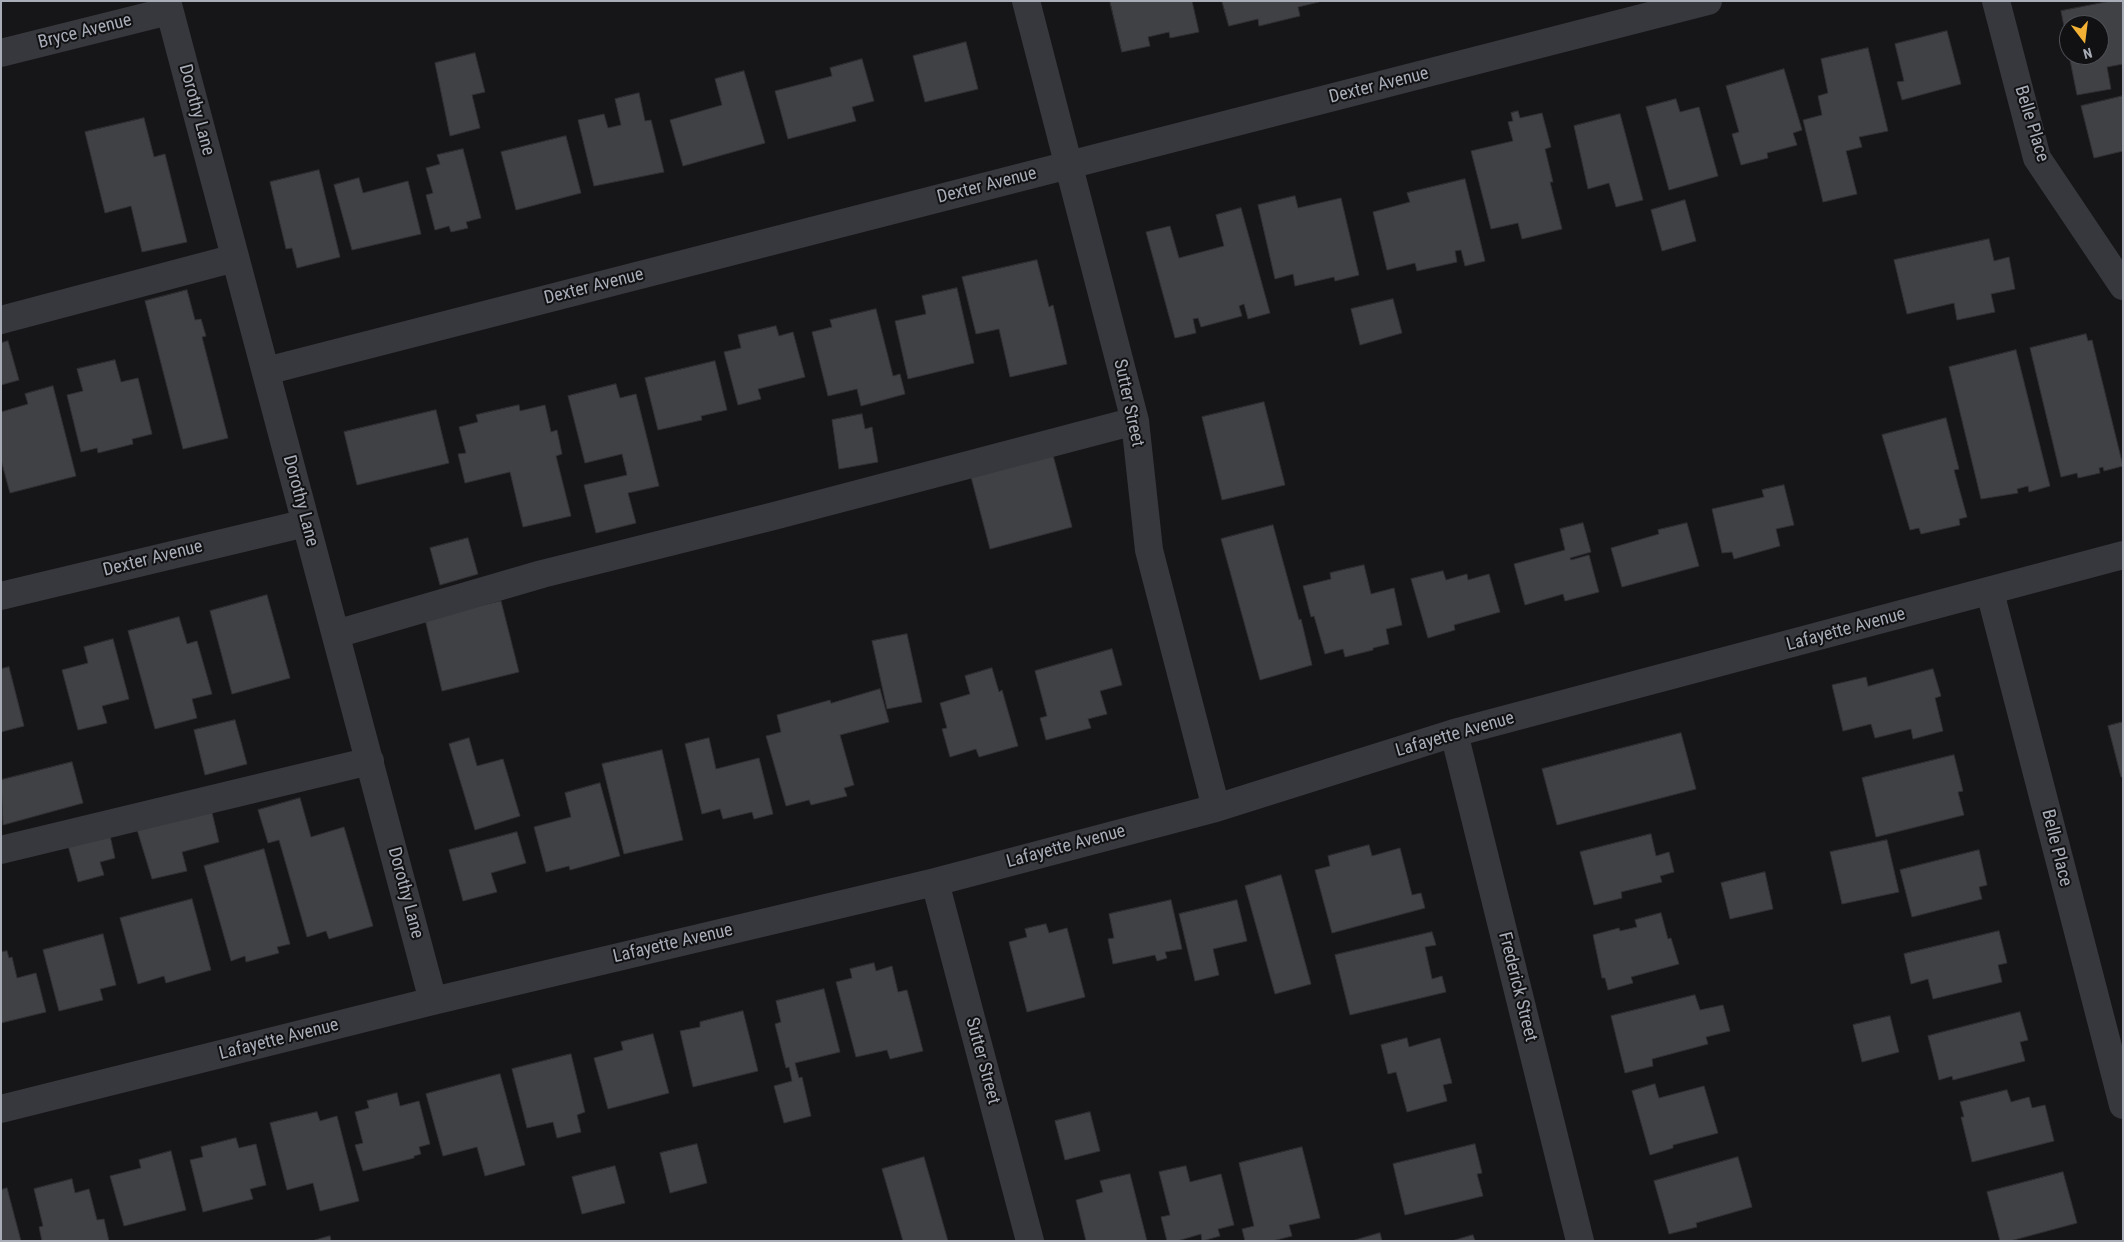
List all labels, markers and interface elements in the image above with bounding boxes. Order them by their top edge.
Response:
street label: Bryce Avenue [36,10,134,54]
north arrow [2059,15,2109,65]
text: N [2081,45,2094,62]
street label: Dorothy Lane [173,62,219,158]
street label: Dexter Avenue [1327,63,1431,109]
street label: Belle Place [2009,83,2053,165]
street label: Dexter Avenue [935,163,1039,209]
street label: Dexter Avenue [542,264,646,310]
street label: Sutter Street [1108,357,1148,449]
street label: Dorothy Lane [277,453,323,549]
street label: Dexter Avenue [101,536,205,582]
street label: Lafayette Avenue [1784,604,1908,656]
street label: Lafayette Avenue [1393,708,1517,762]
street label: Belle Place [2036,807,2076,889]
street label: Lafayette Avenue [1004,821,1128,873]
street label: Dorothy Lane [382,845,428,941]
street label: Lafayette Avenue [611,920,735,968]
street label: Frederick Street [1493,930,1541,1044]
street label: Lafayette Avenue [217,1015,341,1065]
street label: Sutter Street [960,1015,1004,1107]

